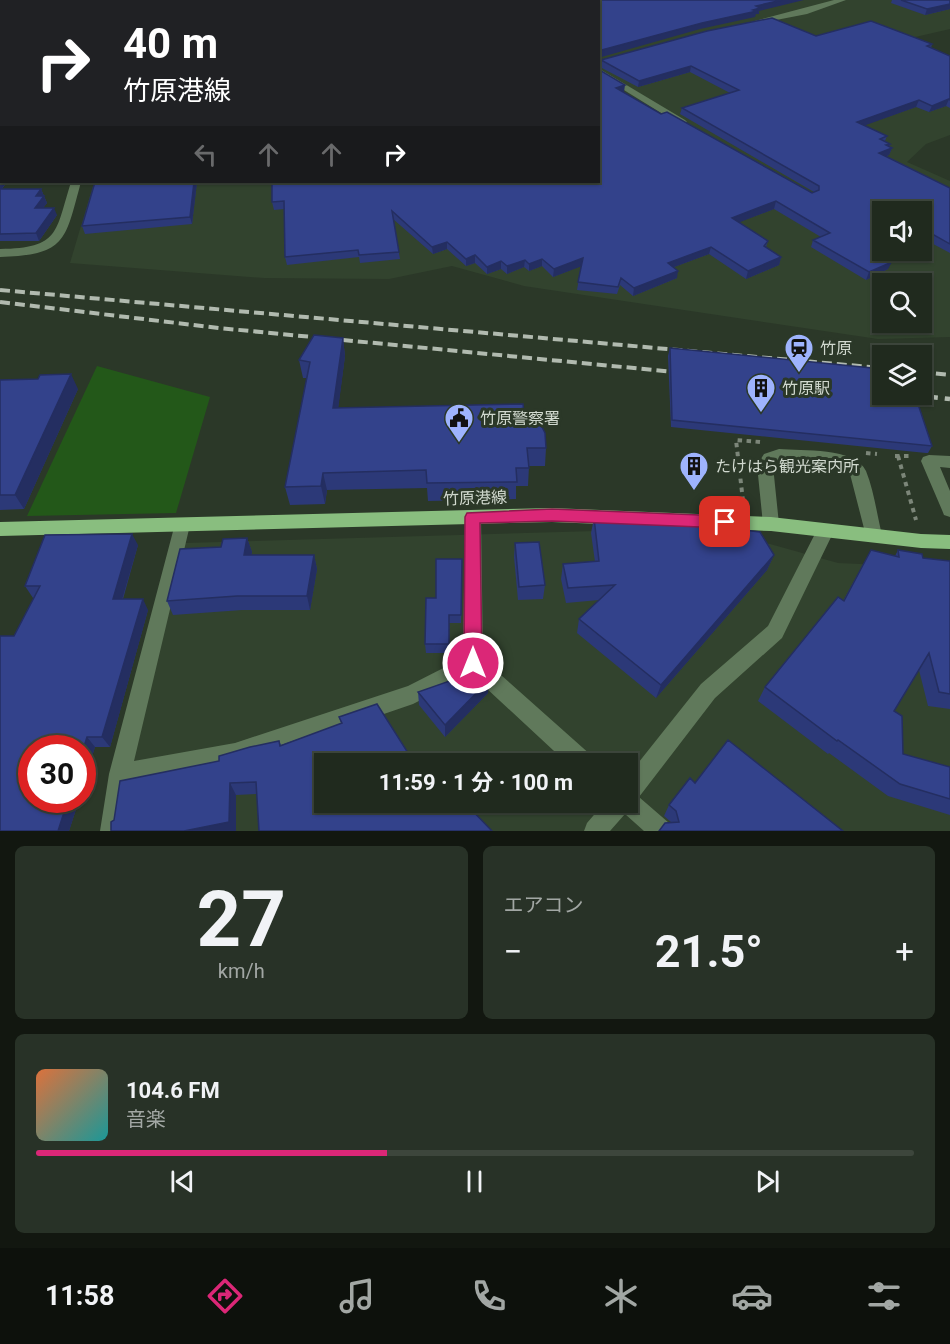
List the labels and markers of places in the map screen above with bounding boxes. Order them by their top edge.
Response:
station icon: 竹原 [783,332,815,374]
place label: 竹原 [820,339,852,358]
building icon: 竹原駅 [745,372,777,414]
place label: 竹原駅 [782,379,830,398]
public building icon: 竹原警察署 [443,402,475,444]
place label: 竹原警察署 [480,409,560,428]
building icon: たけはら観光案内所 [678,450,710,492]
place label: たけはら観光案内所 [715,457,859,476]
pin [699,496,750,547]

